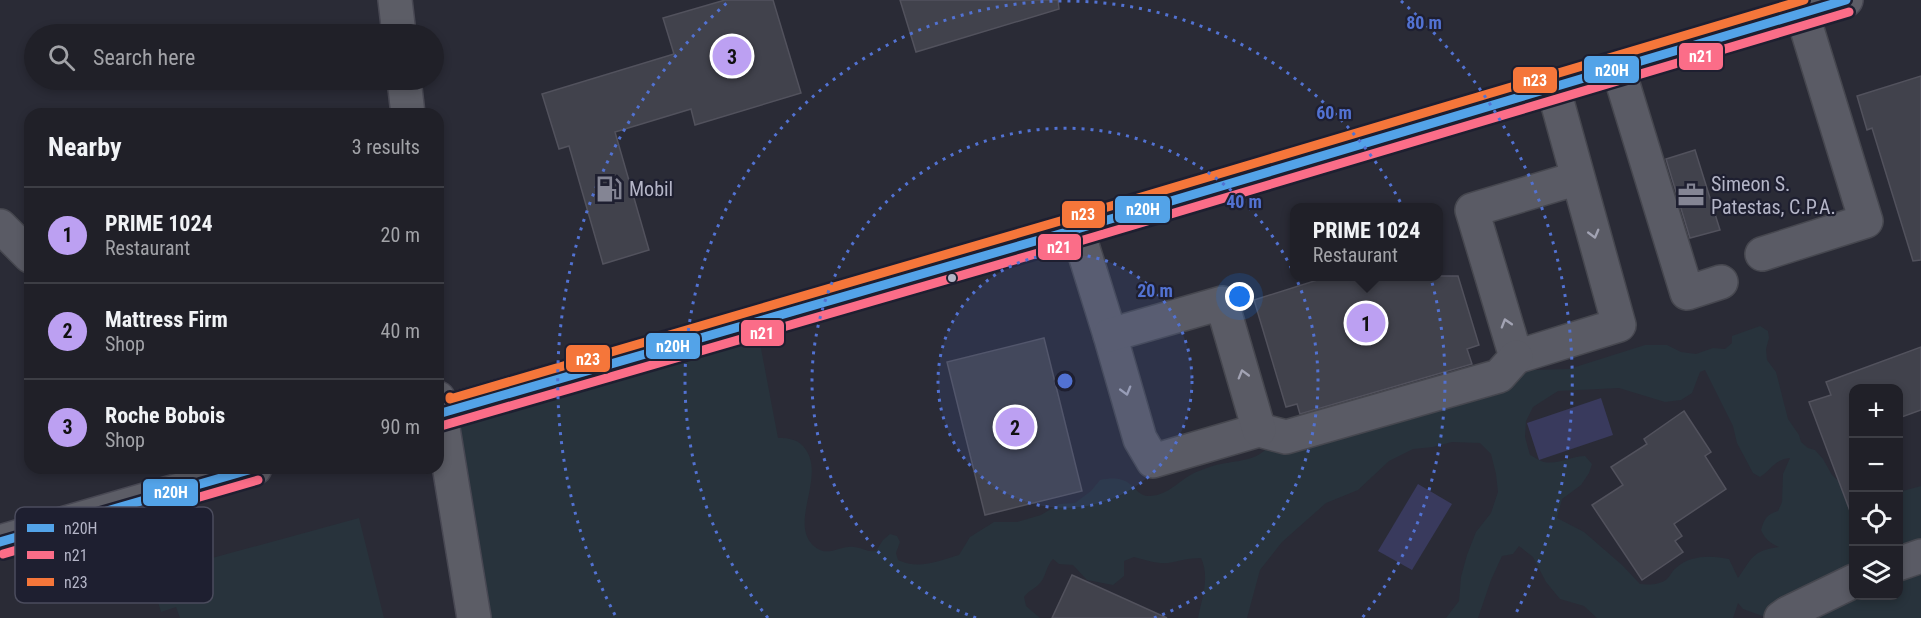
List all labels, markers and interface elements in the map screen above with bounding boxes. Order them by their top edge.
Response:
text: 80 m [1406,12,1442,33]
search box [24,24,444,90]
pin: 3 [712,34,752,78]
icon: search [45,41,78,74]
line badge: n21 [1678,42,1724,71]
text: Search here [93,45,195,70]
text: n21 [1689,47,1713,66]
line badge: n20H [1583,55,1640,84]
text: n20H [1595,61,1629,80]
line badge: n23 [1512,66,1558,94]
text: n23 [1523,71,1547,90]
text: 60 m [1316,102,1352,123]
text: Nearby [48,132,122,162]
text: 3 results [352,135,420,159]
place label: Simeon S. Patestas, C.P.A. [1711,172,1836,219]
fuel station icon: Mobil [594,174,624,204]
place label: Mobil [629,177,673,201]
office icon: Simeon S. Patestas, C.P.A. [1676,180,1706,210]
text: 40 m [1226,191,1262,212]
line badge: n20H [1114,195,1171,224]
line badge: n23 [1061,200,1106,229]
text: n20H [1126,200,1160,219]
popup [1290,203,1443,281]
text: n23 [1071,205,1095,224]
text: PRIME 1024 [105,211,213,236]
text: PRIME 1024 [1313,218,1420,243]
text: 1 [62,223,73,247]
text: 20 m [381,223,420,247]
one-way arrow [1587,229,1599,239]
line badge: n21 [1037,233,1082,261]
text: Restaurant [105,236,190,260]
text: n21 [1047,238,1071,257]
text: Restaurant [1313,243,1398,267]
unlabelled marker [946,272,958,284]
text: 20 m [1137,280,1173,301]
your location [1225,282,1254,311]
pin: 1 [1346,300,1386,346]
text: Mattress Firm [105,307,228,332]
one-way arrow [1501,318,1513,329]
text: 2 [62,319,73,343]
text: 40 m [381,319,420,343]
line badge: n21 [740,319,785,347]
text: n21 [750,324,774,343]
text: Shop [105,332,145,356]
line badge: n20H [645,332,701,360]
text: n20H [656,337,690,356]
line badge: n23 [565,344,611,373]
text: n23 [576,350,600,369]
one-way arrow [1237,369,1250,379]
centre of rings [1055,371,1075,391]
map controls [1849,384,1903,600]
button: + [1849,384,1903,438]
one-way arrow [1119,385,1131,396]
text: Roche Bobois [105,403,225,428]
pin: 2 [996,404,1034,450]
text: 3 [62,415,73,439]
text: 90 m [381,415,420,439]
text: Shop [105,428,145,452]
button: − [1849,438,1903,492]
line badge: n20H [142,478,199,507]
text: n20H [154,483,188,502]
button: locate [1849,492,1903,546]
legend [15,507,213,603]
text: n20H [64,519,97,538]
text: n21 [64,546,88,565]
button: layers [1849,546,1903,600]
text: n23 [64,573,88,592]

